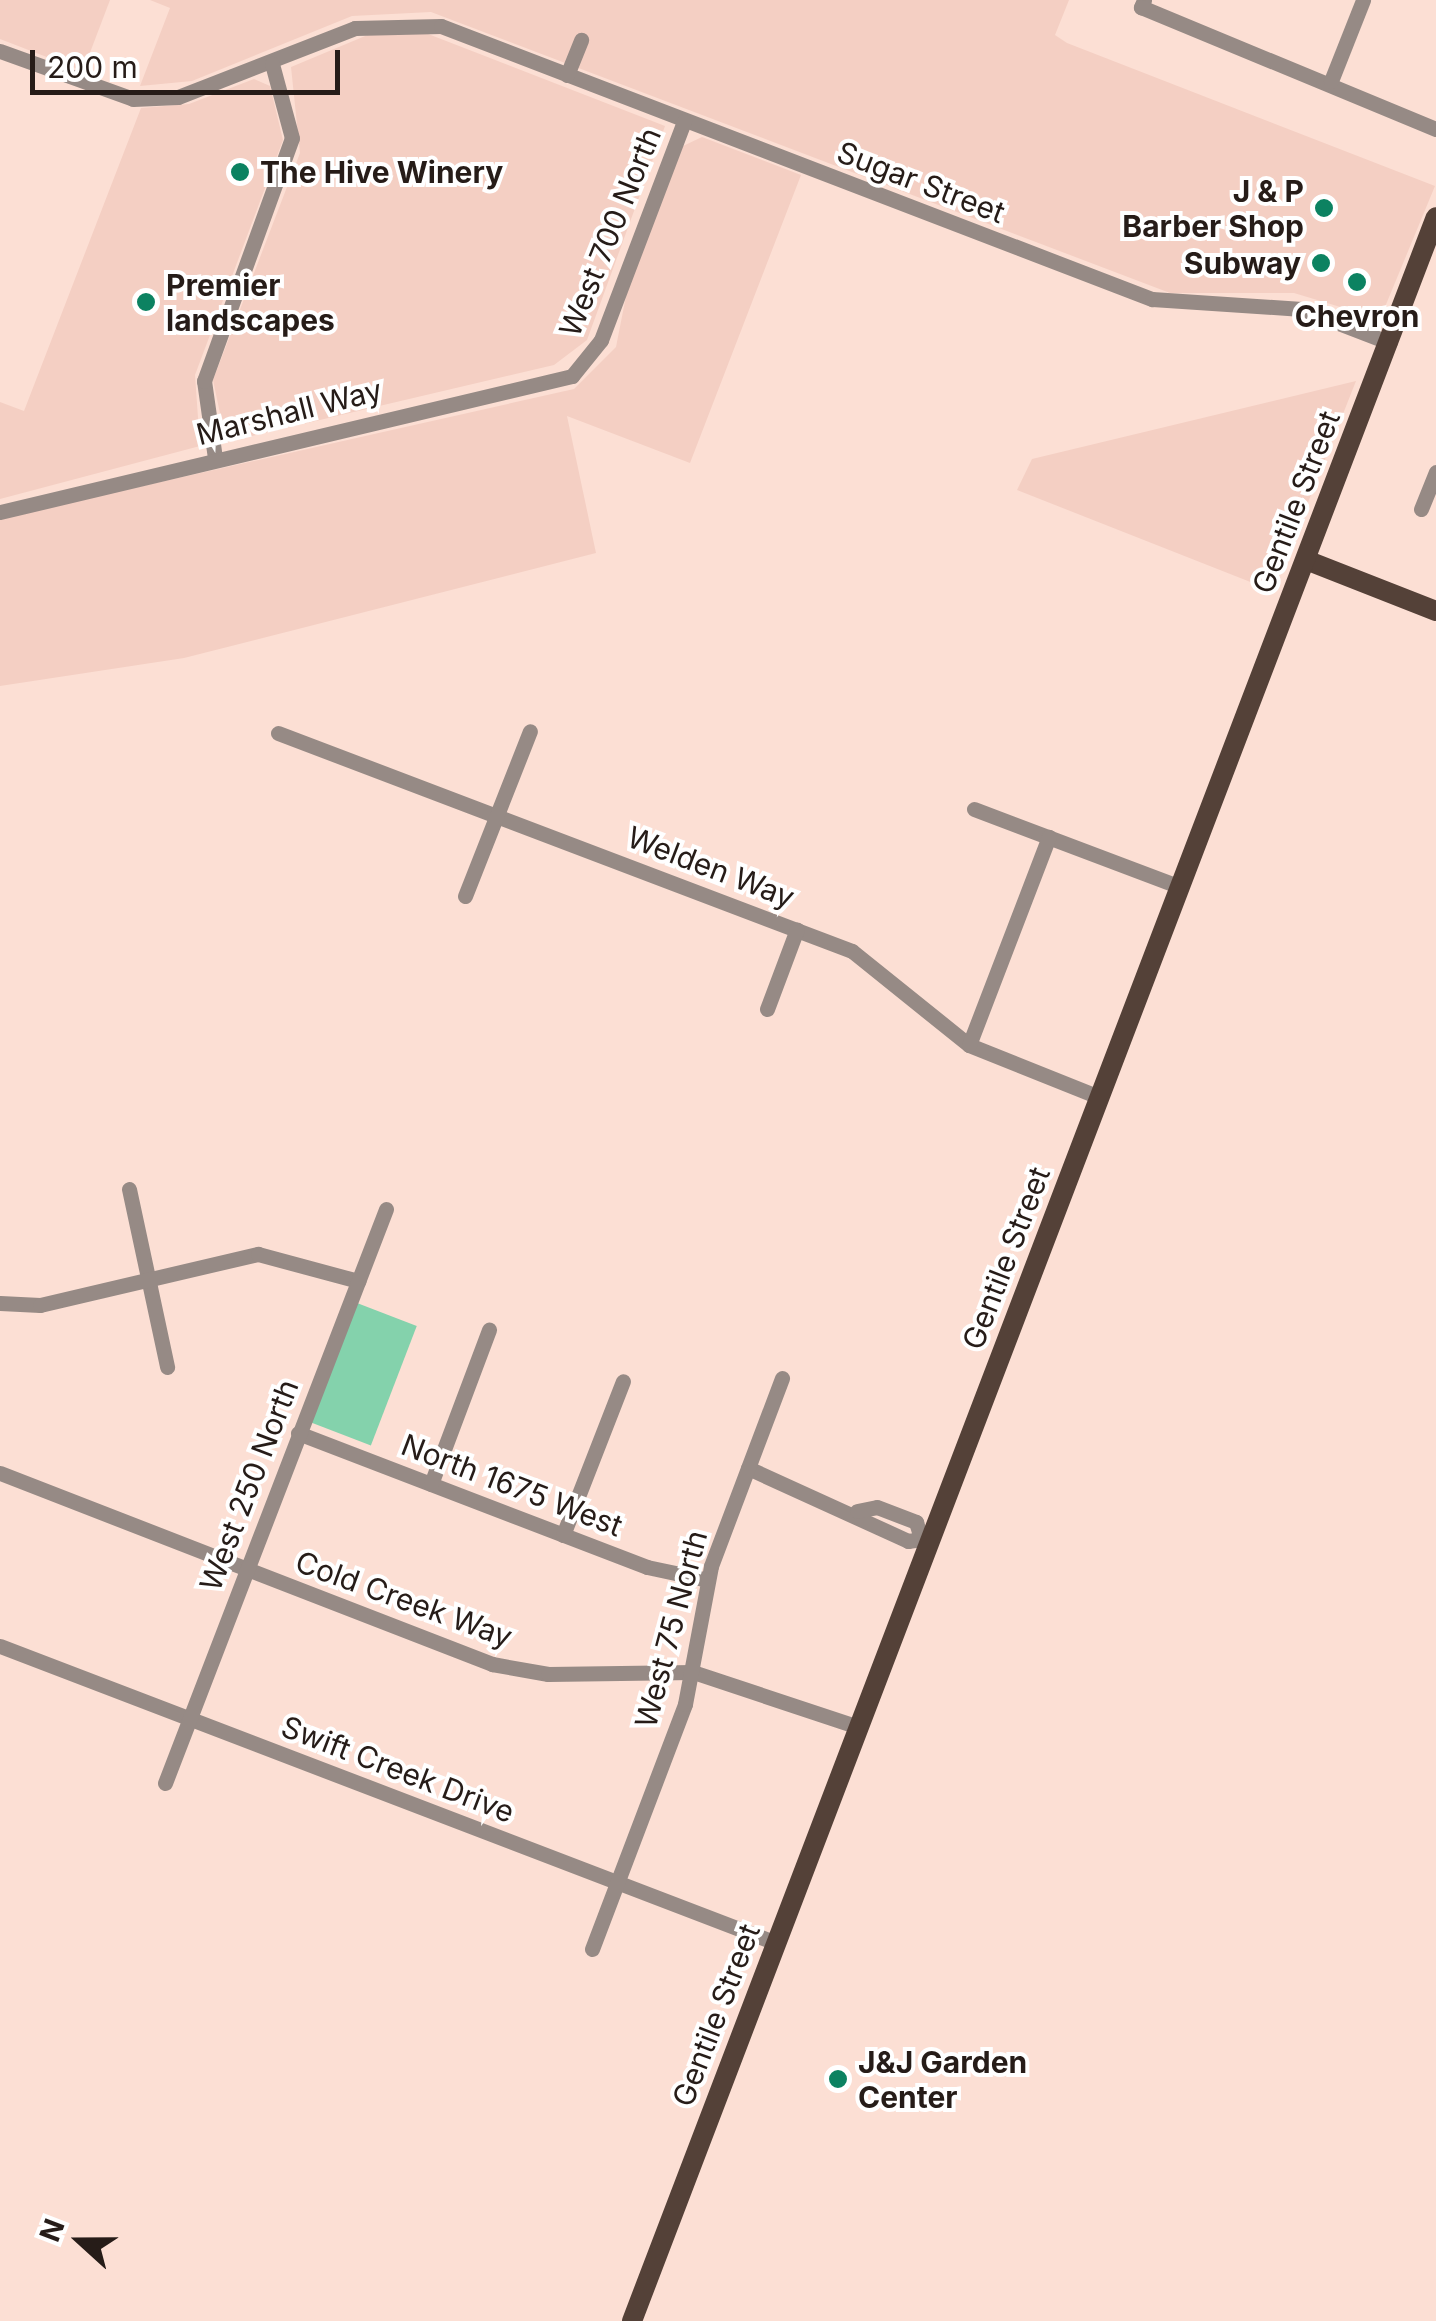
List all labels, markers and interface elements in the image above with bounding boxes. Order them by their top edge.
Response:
scale bar [35,30,345,92]
text: 200 m [47,49,138,85]
street label: West 700 North [552,122,668,342]
street label: Sugar Street [832,134,1010,230]
place label: The Hive Winery [260,154,503,190]
marker: The Hive Winery [229,161,251,183]
place label: J & P Barber Shop [1122,173,1304,244]
marker: J & P Barber Shop [1313,197,1335,219]
place label: Subway [1184,245,1301,281]
marker: Subway [1310,252,1332,274]
place label: Premier landscapes [166,267,335,338]
marker: Chevron [1346,271,1368,293]
marker: Premier landscapes [135,291,157,313]
place label: Chevron [1295,298,1419,334]
street label: Marshall Way [193,372,385,452]
street label: Gentile Street [1245,406,1347,598]
street label: Welden Way [622,819,800,915]
street label: Gentile Street [955,1162,1057,1354]
street label: West 250 North [192,1374,306,1596]
street label: North 1675 West [396,1426,628,1544]
street label: West 75 North [627,1526,715,1732]
street label: Cold Creek Way [291,1543,517,1655]
street label: Swift Creek Drive [277,1708,519,1830]
street label: Gentile Street [665,1919,767,2111]
place label: J&J Garden Center [858,2044,1027,2114]
marker: J&J Garden Center [827,2068,849,2090]
north arrow [30,2191,130,2291]
text: N [32,2214,72,2246]

